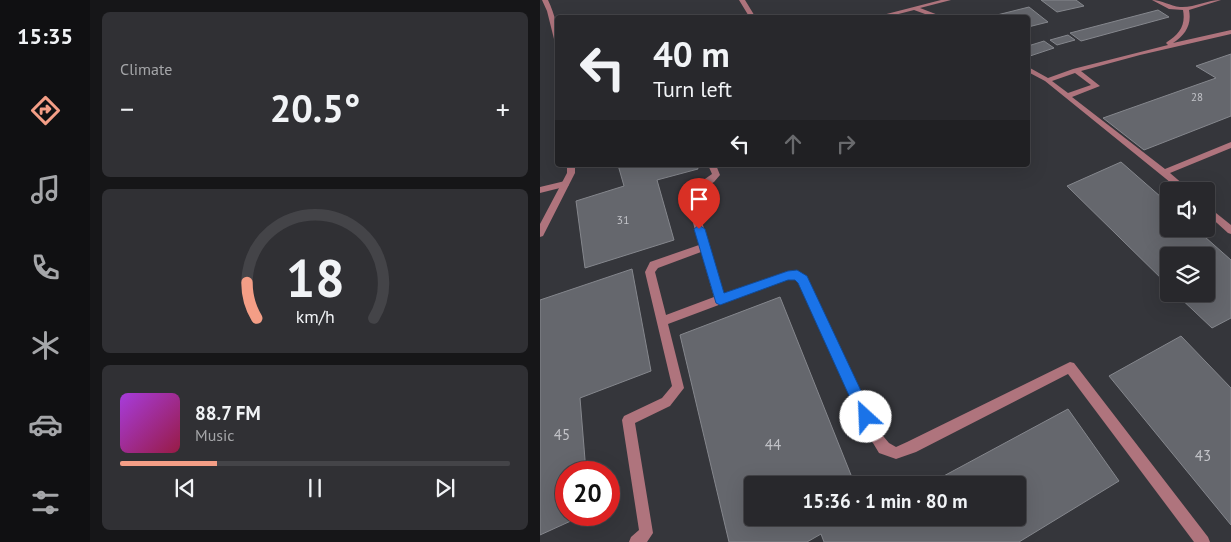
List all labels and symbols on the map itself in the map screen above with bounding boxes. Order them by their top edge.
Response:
house number: 28 [1191,90,1203,104]
pin [678,178,720,229]
house number: 31 [616,212,630,227]
position arrow [839,390,891,442]
house number: 45 [554,425,570,444]
house number: 44 [765,435,781,454]
house number: 43 [1195,446,1211,465]
speed limit sign: 20 [555,461,620,526]

